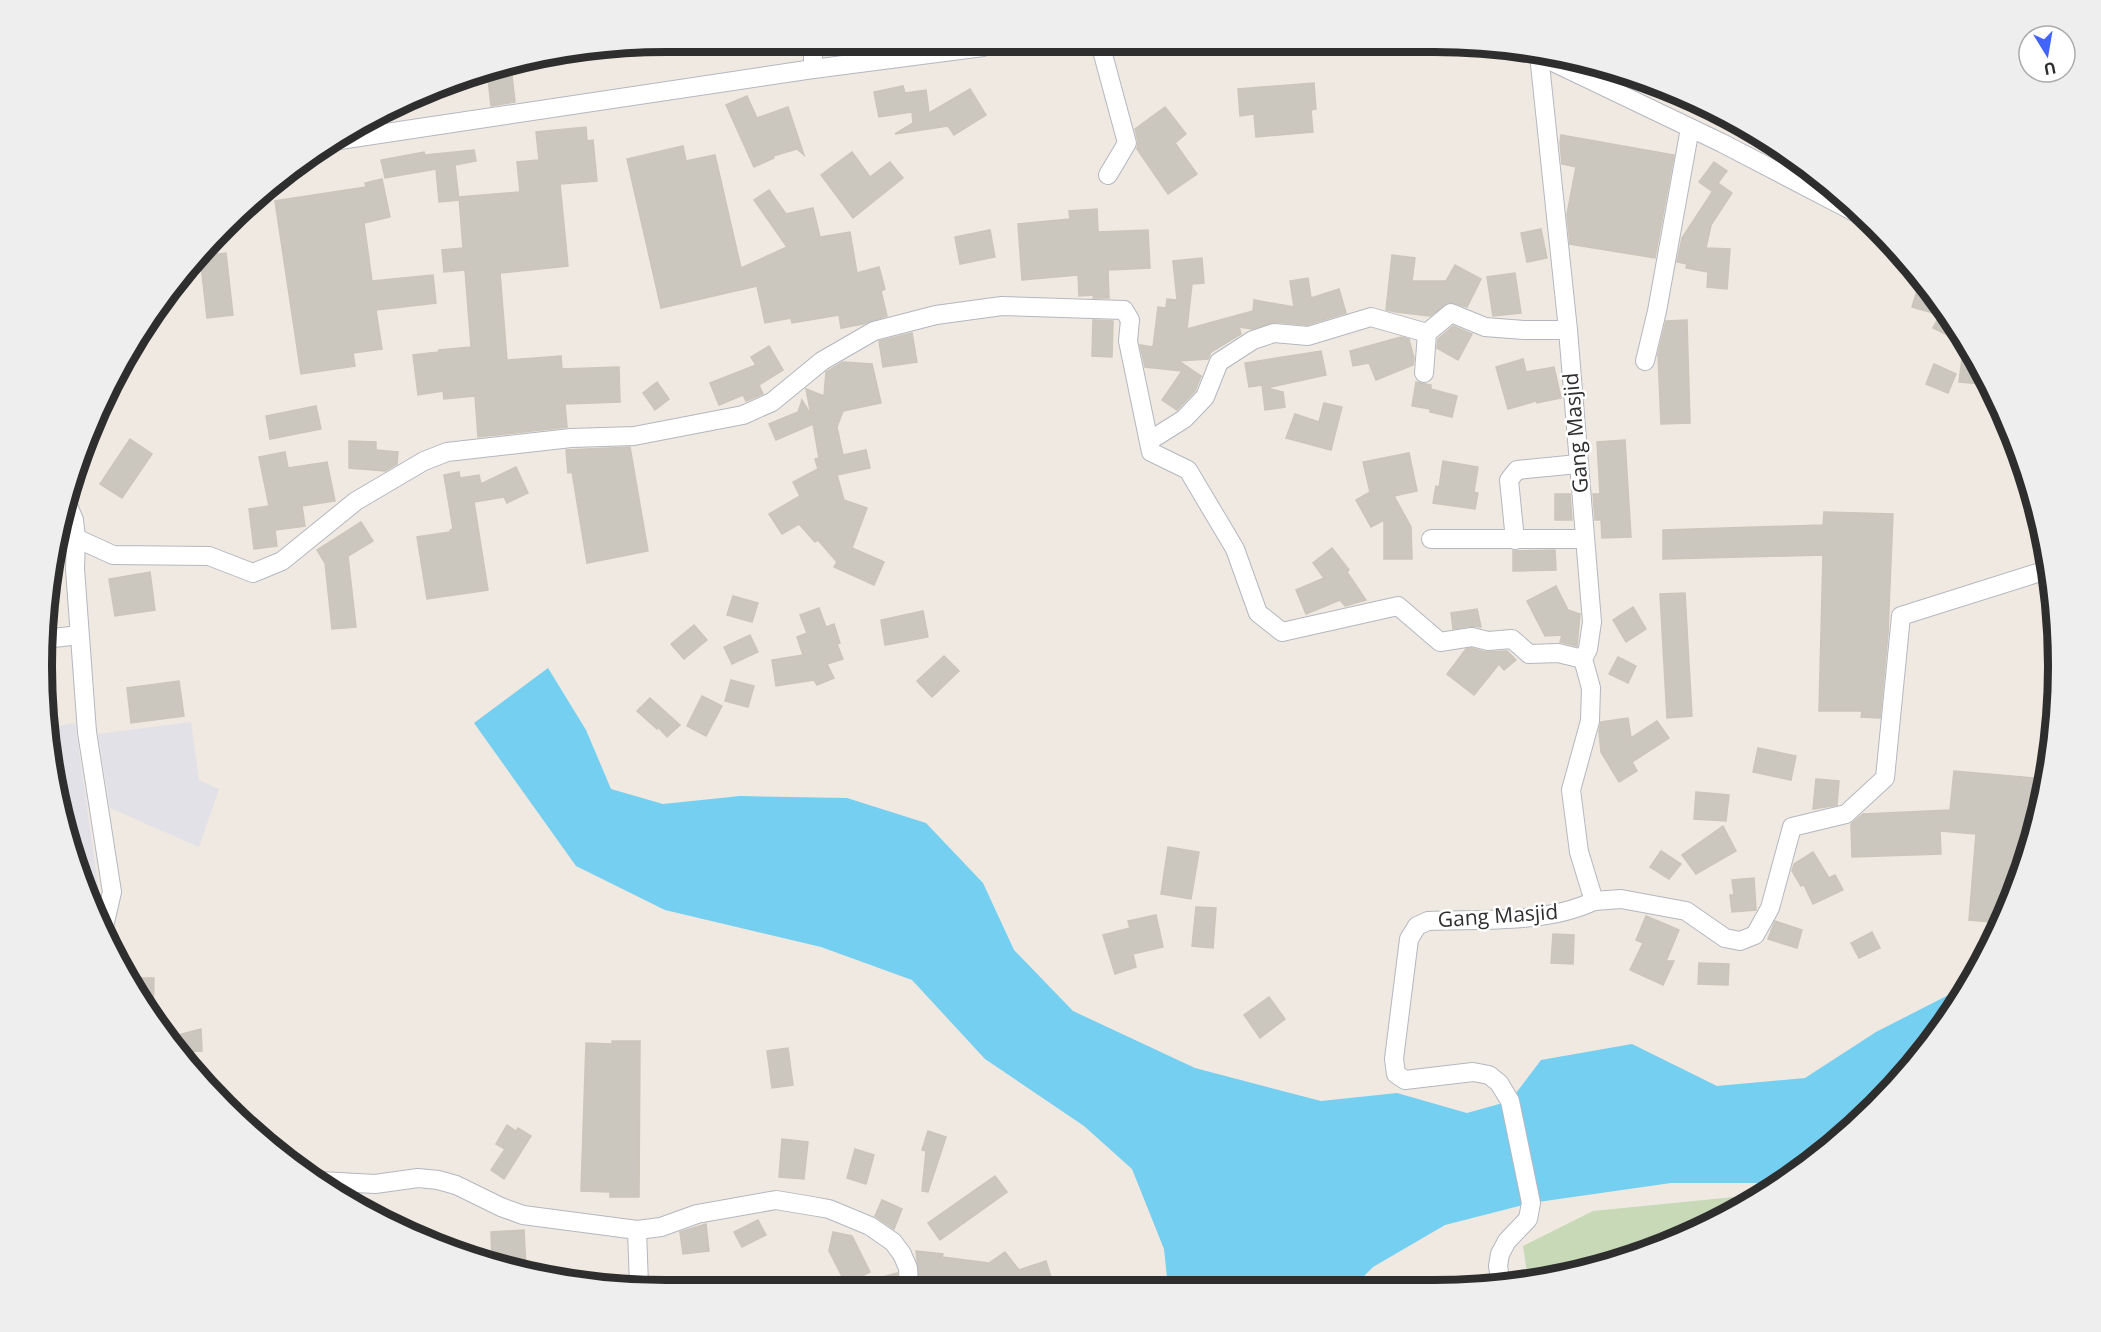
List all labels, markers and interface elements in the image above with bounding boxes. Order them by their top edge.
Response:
north arrow [2017,24,2077,84]
text: U [2042,57,2058,81]
street label: Gang Masjid [1556,372,1594,494]
street label: Gang Masjid [1437,897,1559,933]

